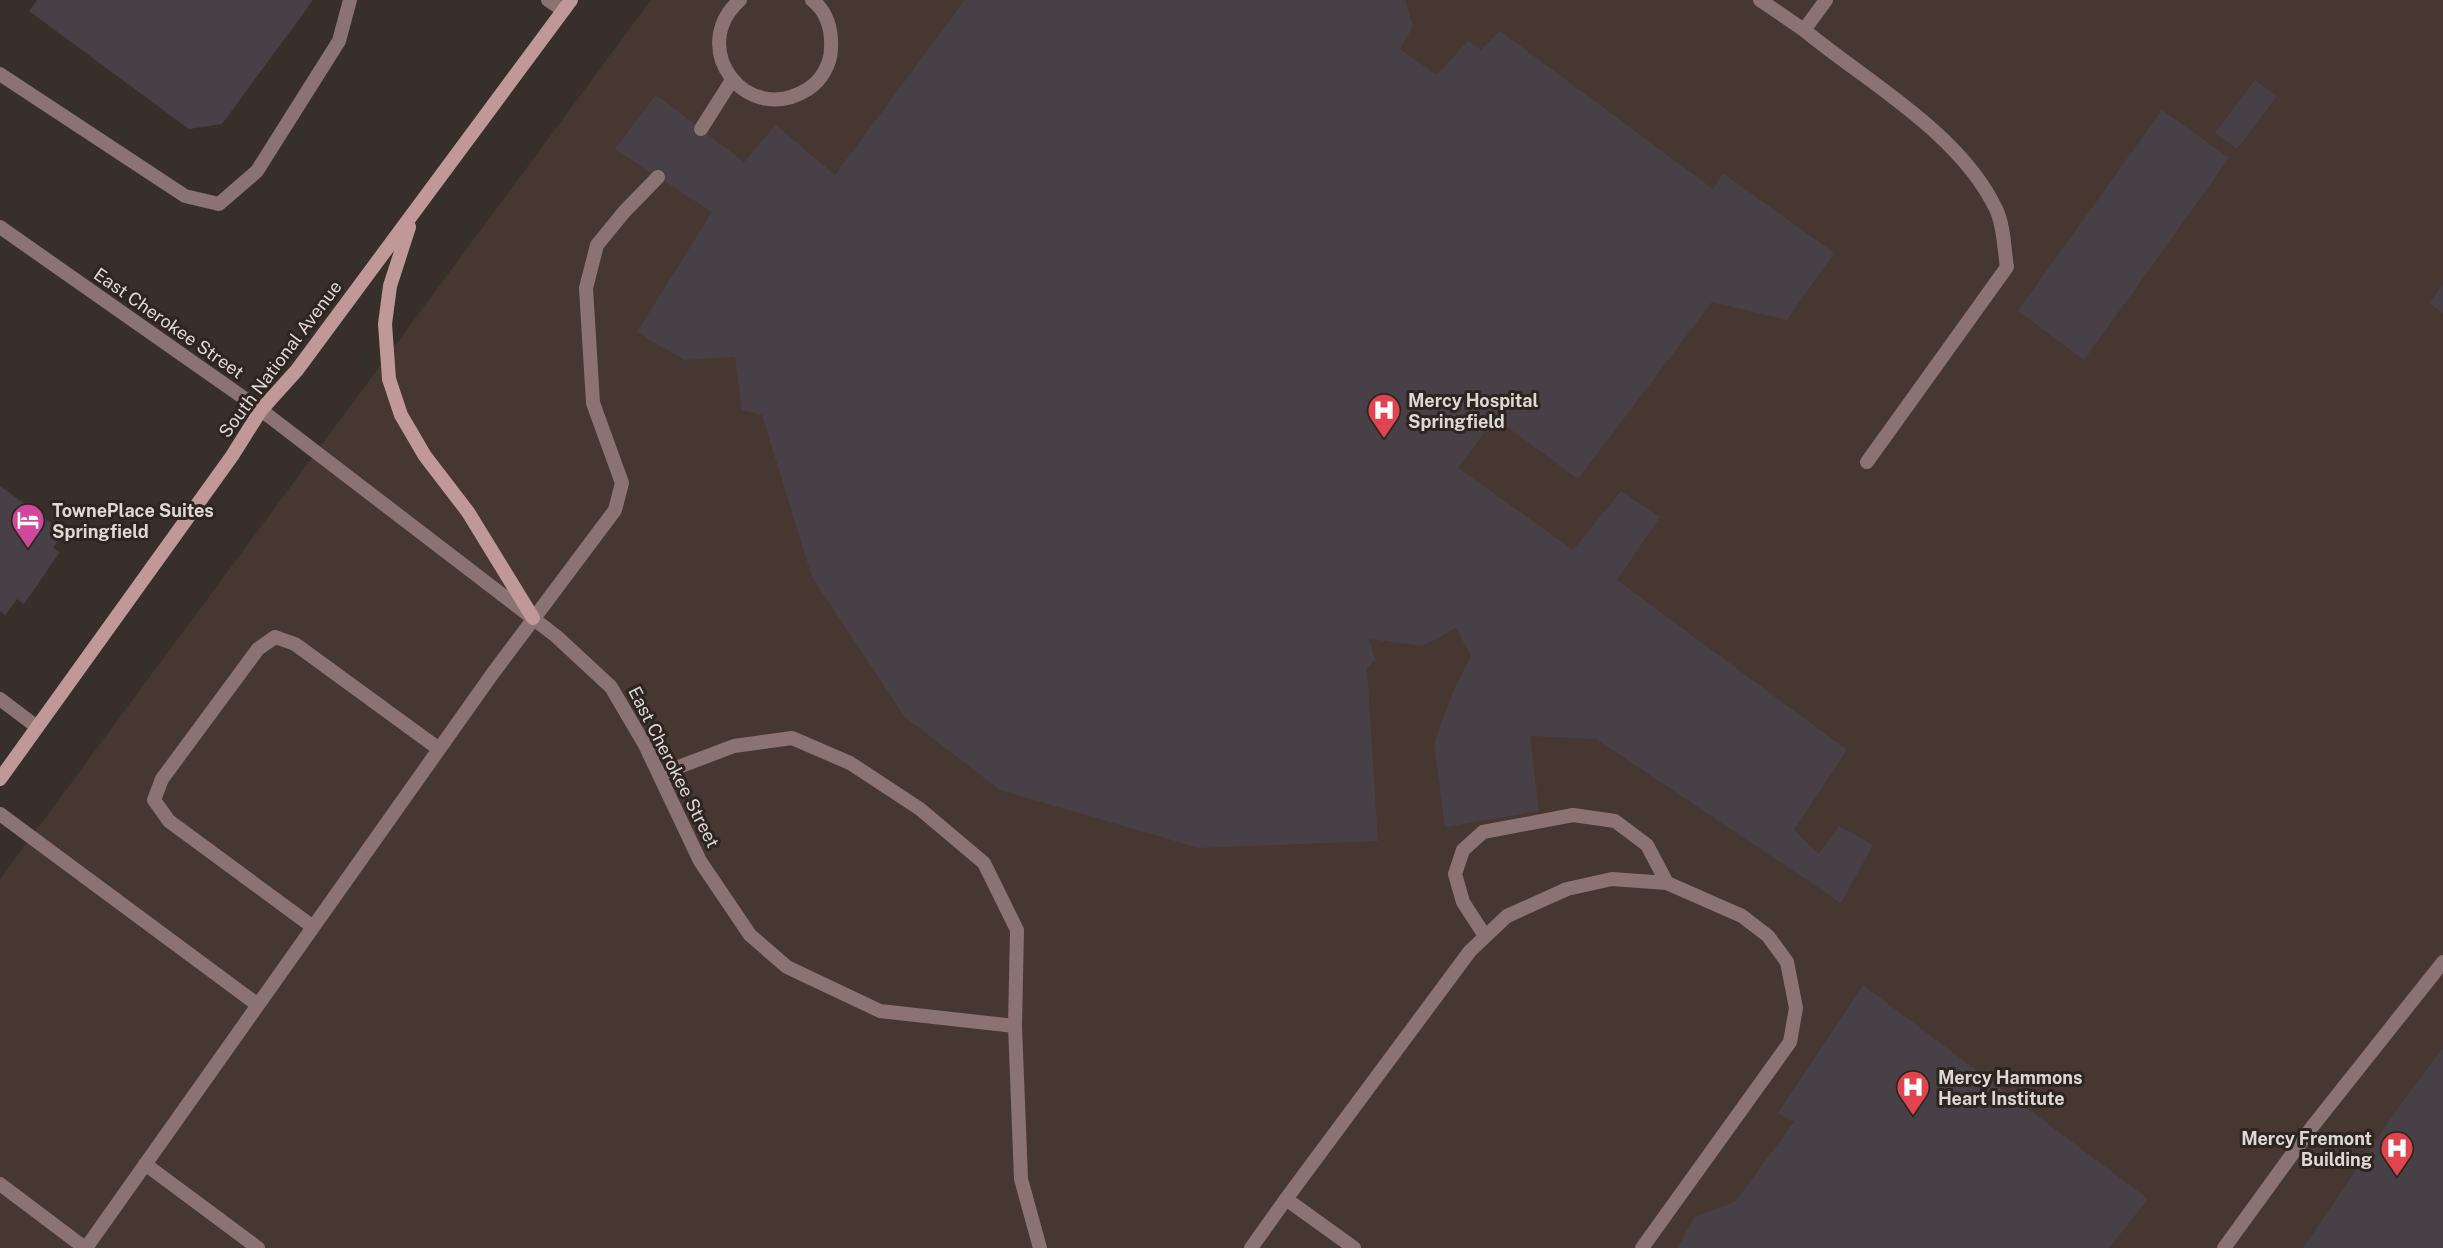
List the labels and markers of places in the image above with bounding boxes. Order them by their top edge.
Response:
place label: Mercy Hospital Springfield [1408,390,1539,432]
hospital icon: Mercy Hospital Springfield [1365,391,1403,440]
place label: TownePlace Suites Springfield [52,500,214,542]
hotel icon: TownePlace Suites Springfield [9,501,47,550]
place label: Mercy Hammons Heart Institute [1938,1067,2082,1109]
hospital icon: Mercy Hammons Heart Institute [1894,1068,1932,1117]
place label: Mercy Fremont Building [2241,1128,2372,1170]
hospital icon: Mercy Fremont Building [2378,1129,2416,1178]

